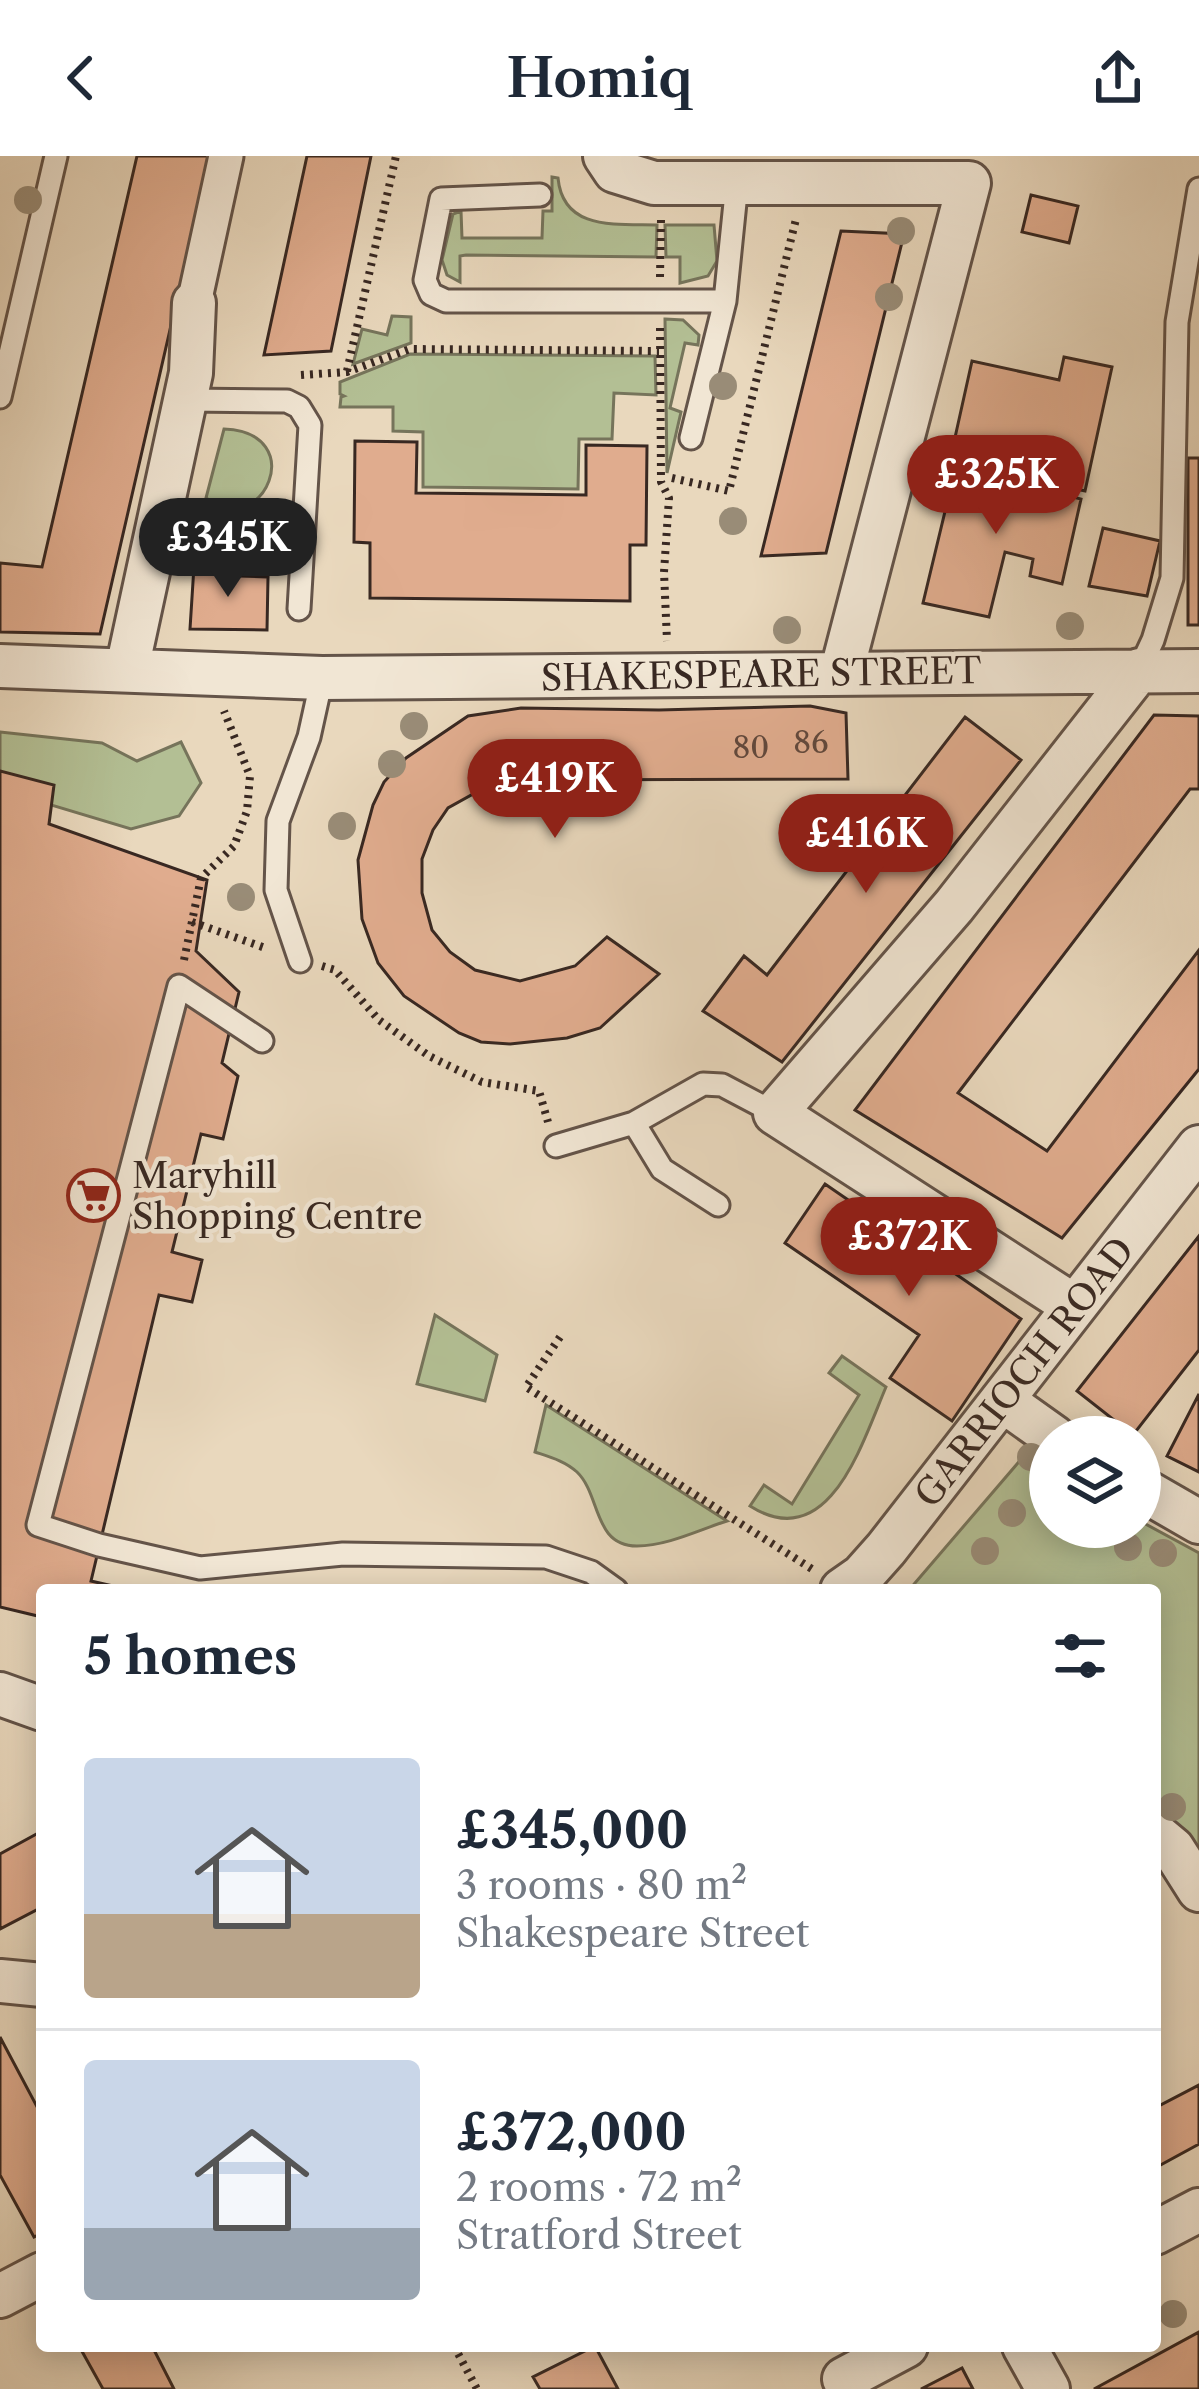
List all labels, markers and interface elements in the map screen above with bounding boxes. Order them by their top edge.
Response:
icon: back [48,45,114,111]
text: Homiq [506,45,693,111]
icon: share [1085,45,1151,111]
pin: £325K [912,435,1080,537]
text: £325K [934,450,1058,498]
pin: £345K [144,498,312,600]
text: £345K [166,513,290,561]
street label: SHAKESPEARE STREET [540,648,982,700]
house number: 86 [793,724,829,761]
house number: 80 [733,729,769,766]
pin: £419K [471,739,639,841]
text: £419K [494,754,616,802]
pin: £416K [782,794,950,896]
text: £416K [805,809,927,857]
place label: Maryhill Shopping Centre [132,1153,423,1238]
supermarket icon: Maryhill Shopping Centre [65,1168,121,1224]
pin: £372K [825,1197,993,1299]
text: £372K [848,1212,970,1260]
street label: GARRIOCH ROAD [905,1229,1143,1515]
map controls [1029,1416,1161,1548]
button: layers [1029,1416,1161,1548]
icon: filters [1047,1623,1113,1689]
text: 5 homes [84,1625,297,1687]
text: £345,000 [456,1799,688,1861]
icon: home [180,1806,324,1950]
text: 3 rooms · 80 m² [456,1861,747,1909]
text: Shakespeare Street [456,1909,809,1957]
text: £372,000 [456,2101,687,2163]
icon: home [180,2108,324,2252]
text: 2 rooms · 72 m² [456,2163,742,2211]
text: Stratford Street [456,2211,742,2259]

